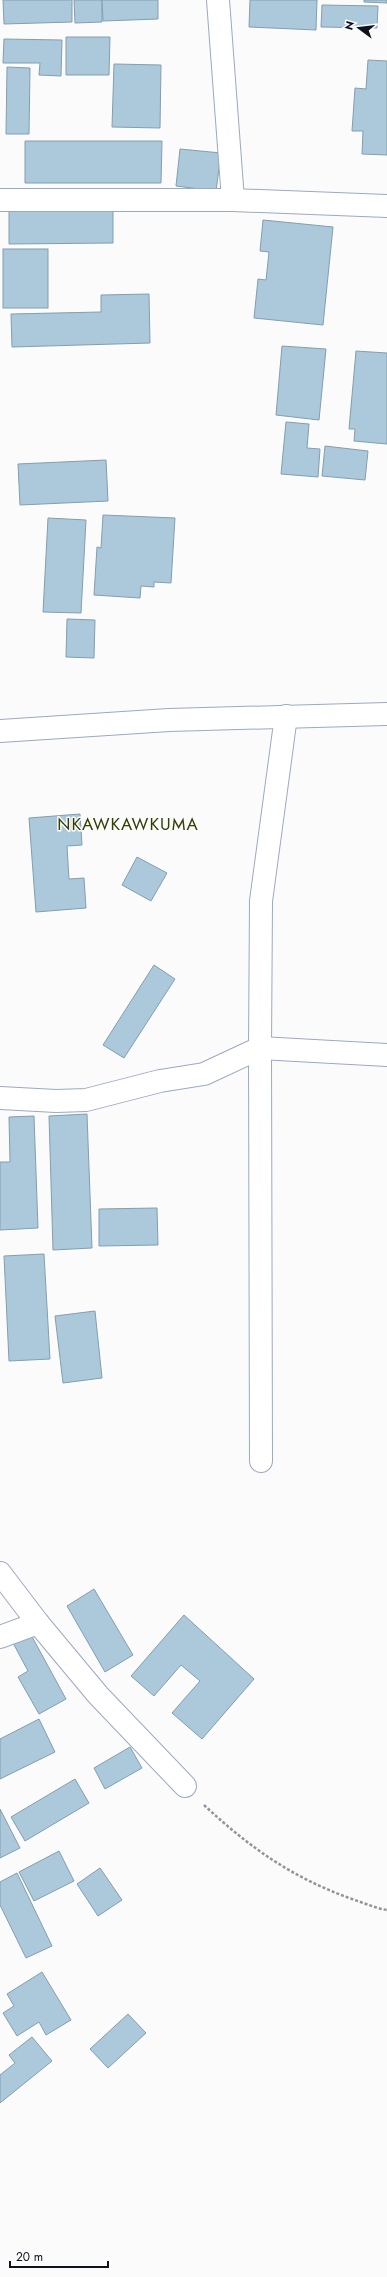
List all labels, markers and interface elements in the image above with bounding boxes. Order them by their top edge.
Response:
north arrow [339,8,379,48]
text: N [340,19,358,32]
district label: NKAWKAWKUMA [57,812,199,836]
scale bar [10,2243,108,2269]
text: 20 m [16,2248,43,2266]

